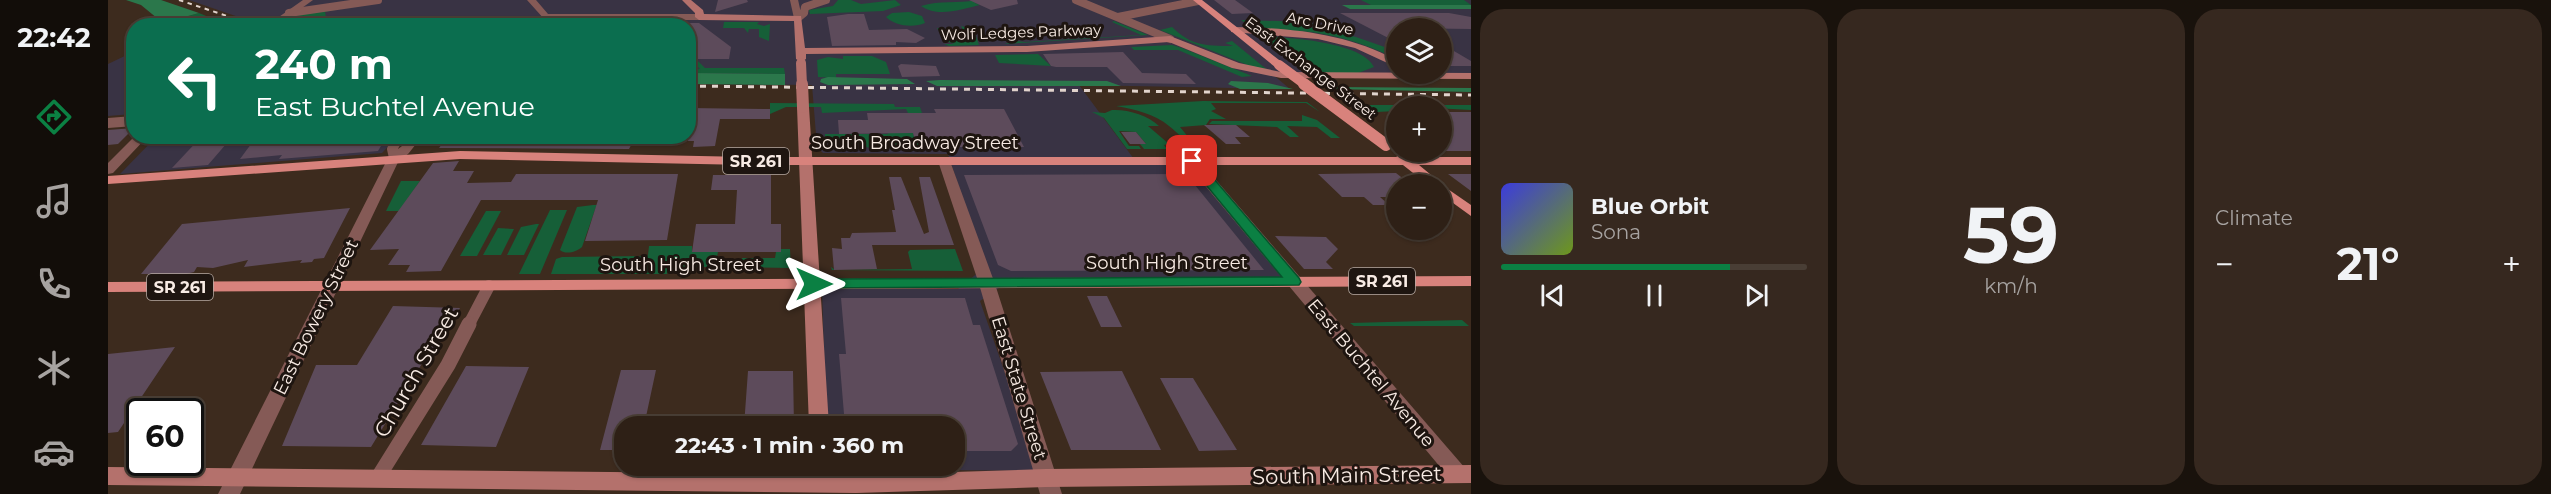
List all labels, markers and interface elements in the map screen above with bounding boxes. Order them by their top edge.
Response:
street label: Arc Drive [1285,7,1355,39]
street label: East Exchange Street [1241,12,1381,124]
map controls [1386,18,1452,240]
button: layers [1386,18,1452,84]
street label: Wolf Ledges Parkway [941,20,1102,44]
text: 22:42 [17,21,91,54]
text: 240 m [255,38,393,90]
icon: left [156,42,234,120]
text: East Buchtel Avenue [255,90,535,123]
icon: directions [33,96,75,138]
button: + [1386,96,1452,162]
street label: South Broadway Street [811,132,1019,154]
pin [1166,135,1217,186]
icon: arrive [1175,144,1208,177]
road number: SR 261 [723,148,789,174]
button: − [1386,174,1452,240]
icon: music [33,180,75,222]
text: 59 [1963,187,2059,283]
text: Blue Orbit [1591,193,1709,220]
text: Climate [2215,206,2293,230]
text: Sona [1591,220,1641,244]
street label: East Bowery Street [269,236,363,398]
text: 21° [2336,236,2400,291]
text: − [2215,244,2234,284]
text: + [2502,244,2521,284]
position arrow [782,252,846,316]
street label: South High Street [1086,252,1248,274]
street label: South High Street [600,254,762,276]
icon: phone [33,263,75,305]
road number: SR 261 [1349,268,1415,294]
road number: SR 261 [147,274,213,300]
text: km/h [1984,274,2038,298]
icon: previous [1536,279,1569,312]
icon: pause [1638,279,1671,312]
icon: next [1740,279,1773,312]
street label: East Buchtel Avenue [1303,294,1439,452]
street label: Church Street [369,302,463,442]
street label: East State Street [987,314,1051,462]
icon: climate [33,347,75,389]
speed limit sign: 60 [126,398,204,476]
icon: car [33,431,75,473]
text: 22:43 · 1 min · 360 m [675,432,904,459]
street label: South Main Street [1252,461,1442,489]

